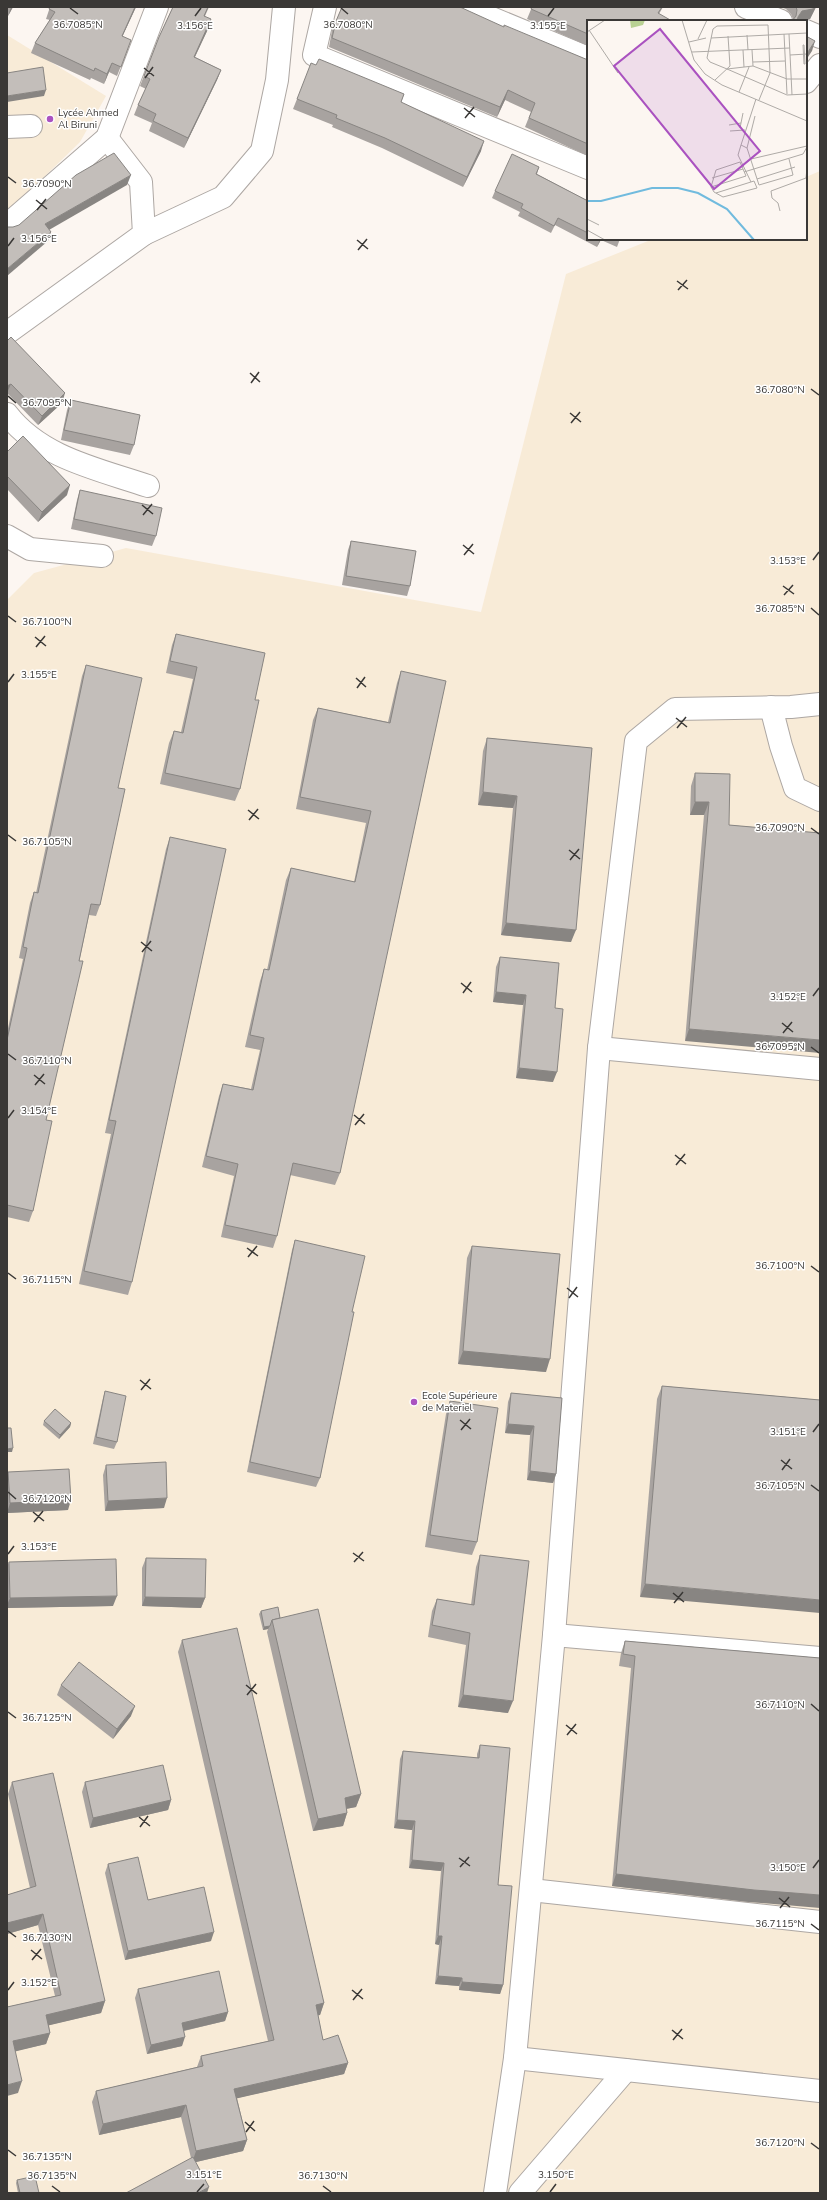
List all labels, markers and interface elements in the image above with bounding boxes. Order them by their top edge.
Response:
text: 36.7085°N [53,18,103,32]
text: 36.7080°N [323,18,373,32]
text: 3.156°E [177,19,213,33]
text: 3.155°E [530,19,566,33]
inset map [587,20,807,240]
place label: Lycée Ahmed Al Biruni [58,106,119,132]
marker: Lycée Ahmed Al Biruni [45,114,55,124]
text: 36.7090°N [22,177,72,191]
text: 3.156°E [21,232,57,246]
text: 36.7080°N [755,383,805,397]
text: 36.7095°N [22,396,72,410]
text: 3.153°E [770,554,806,568]
text: 36.7085°N [755,602,805,616]
text: 36.7100°N [22,615,72,629]
text: 3.155°E [21,668,57,682]
text: 36.7090°N [755,821,805,835]
text: 36.7105°N [22,835,72,849]
text: 3.152°E [770,990,806,1004]
text: 36.7095°N [755,1040,805,1054]
text: 36.7110°N [22,1054,72,1068]
text: 3.154°E [21,1104,57,1118]
text: 36.7100°N [755,1259,805,1273]
text: 36.7115°N [22,1273,72,1287]
place label: Ecole Supérieure de Materiel [422,1389,497,1415]
marker: Ecole Supérieure de Materiel [409,1397,419,1407]
text: 3.151°E [770,1425,806,1439]
text: 36.7105°N [755,1479,805,1493]
text: 36.7120°N [22,1492,72,1506]
text: 3.153°E [21,1540,57,1554]
text: 36.7110°N [755,1698,805,1712]
text: 36.7125°N [22,1711,72,1725]
text: 3.150°E [770,1861,806,1875]
text: 36.7115°N [755,1917,805,1931]
text: 36.7130°N [22,1931,72,1945]
text: 3.152°E [21,1976,57,1990]
text: 36.7120°N [755,2136,805,2150]
text: 36.7135°N [22,2150,72,2164]
text: 3.151°E [186,2168,222,2182]
text: 3.150°E [538,2168,574,2182]
text: 36.7135°N [27,2169,77,2183]
text: 36.7130°N [298,2169,348,2183]

